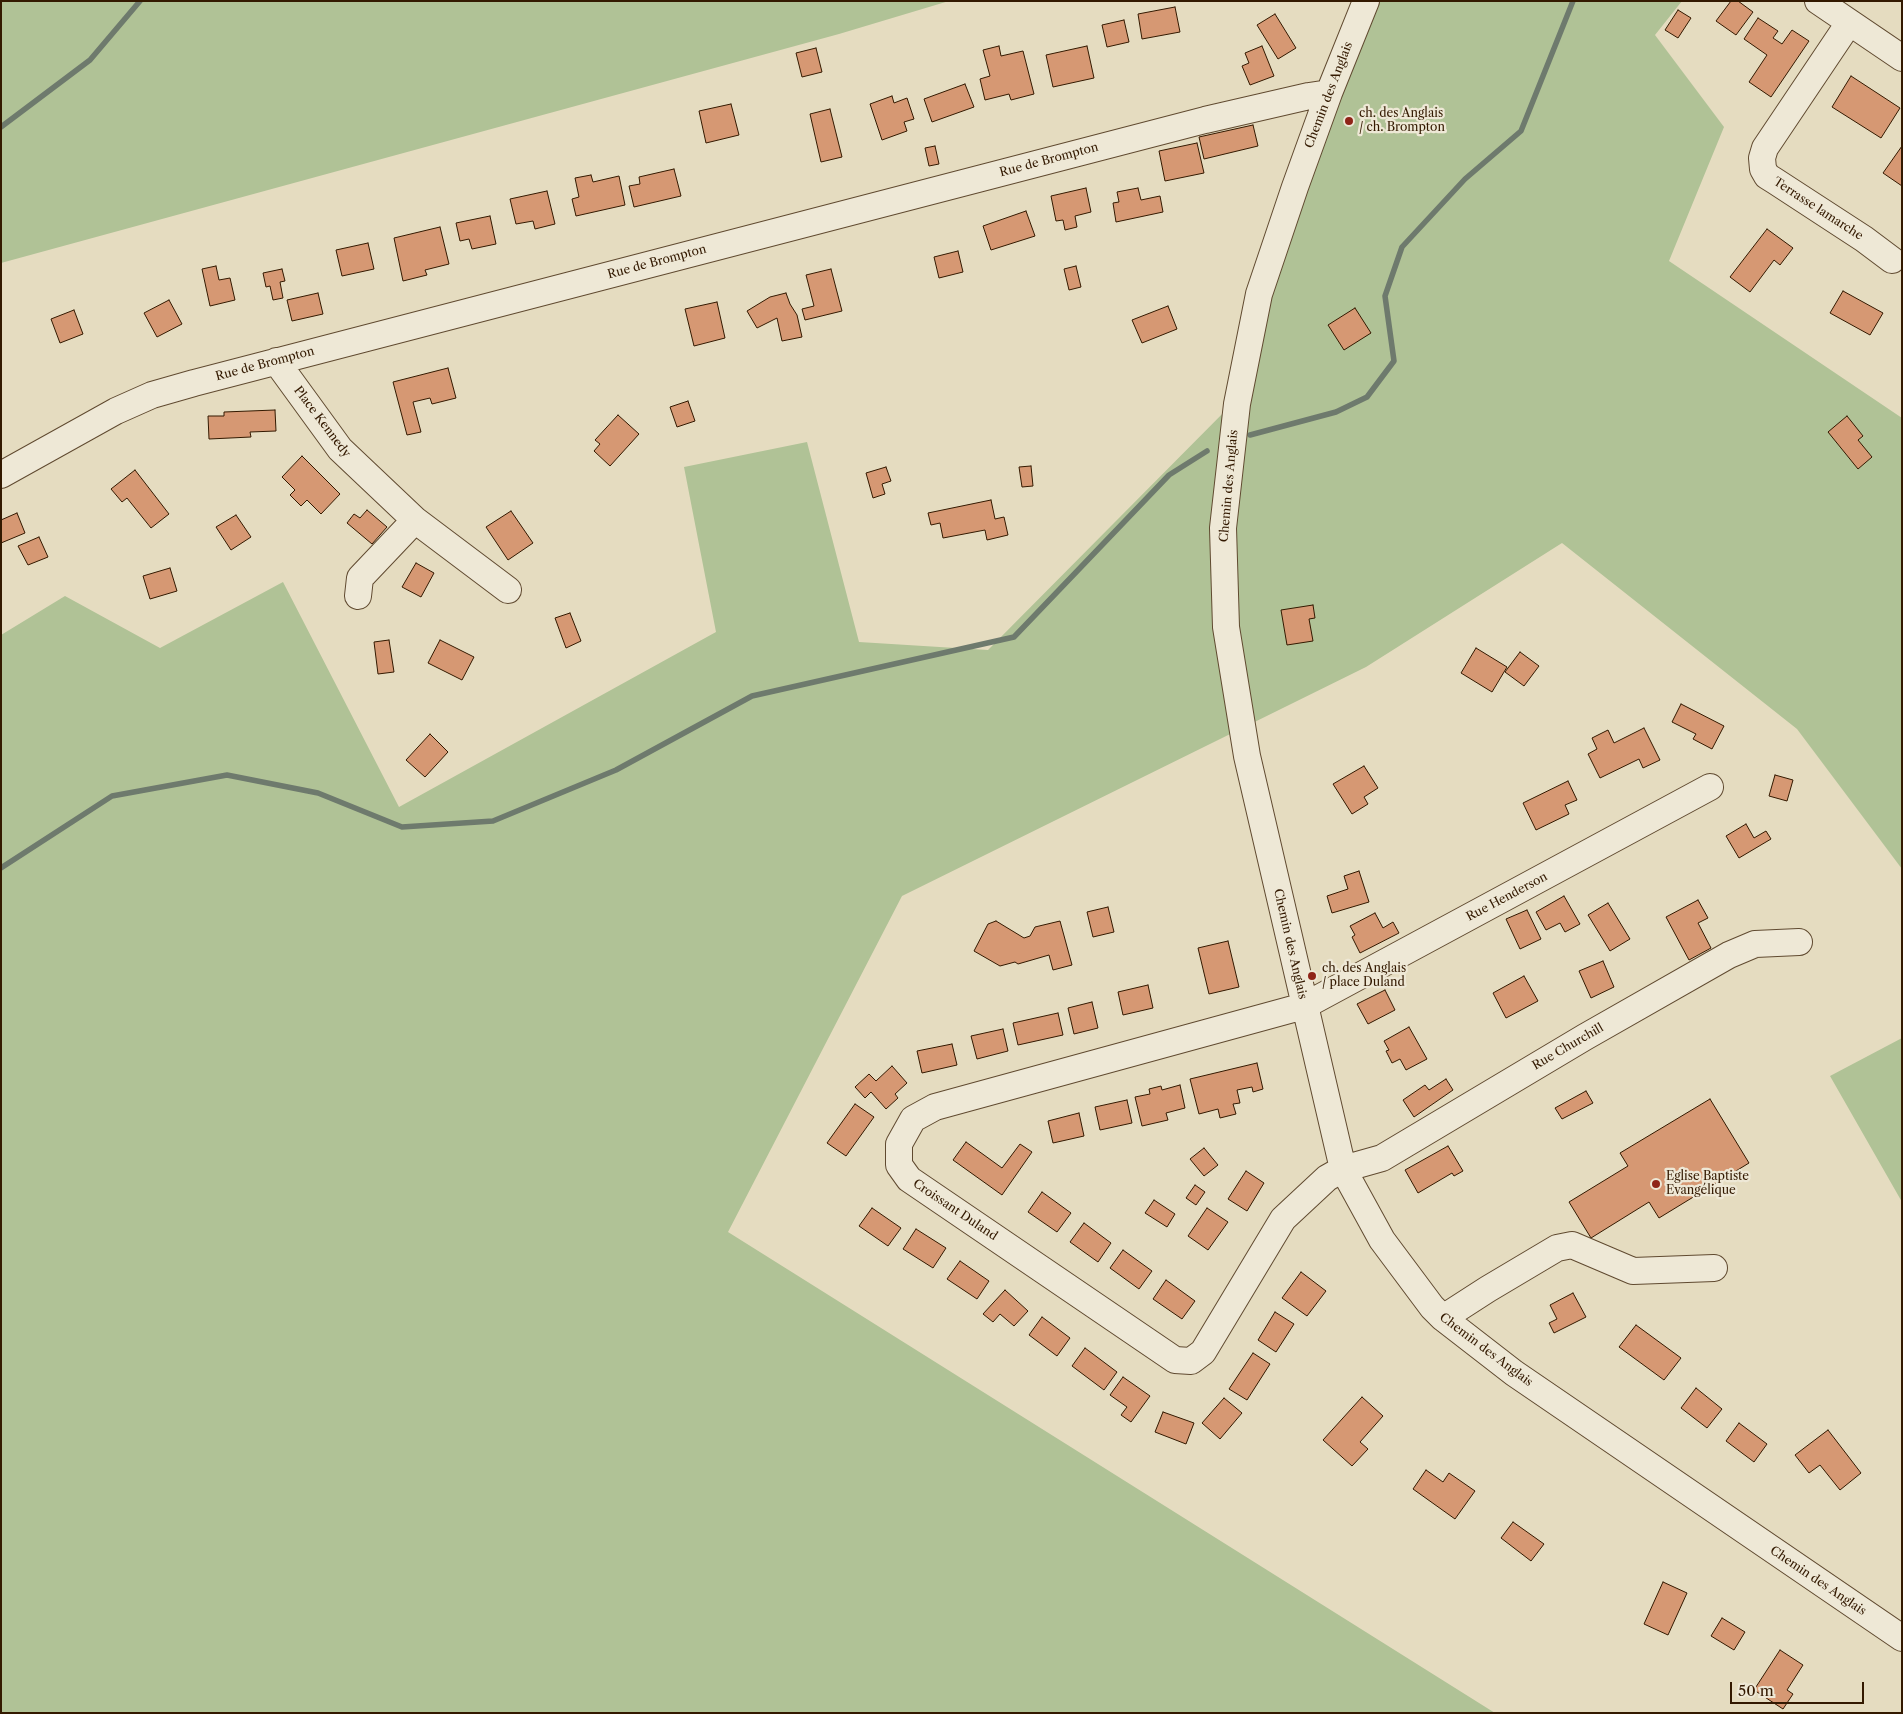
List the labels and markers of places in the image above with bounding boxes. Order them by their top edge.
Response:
place label: ch. des Anglais / ch. Brompton [1359,107,1445,135]
marker: ch. des Anglais / ch. Brompton [1343,115,1355,127]
place label: ch. des Anglais / place Duland [1322,962,1406,990]
marker: ch. des Anglais / place Duland [1306,970,1318,982]
place label: Eglise Baptiste Evangélique [1666,1170,1749,1198]
marker: Eglise Baptiste Evangélique [1650,1178,1662,1190]

